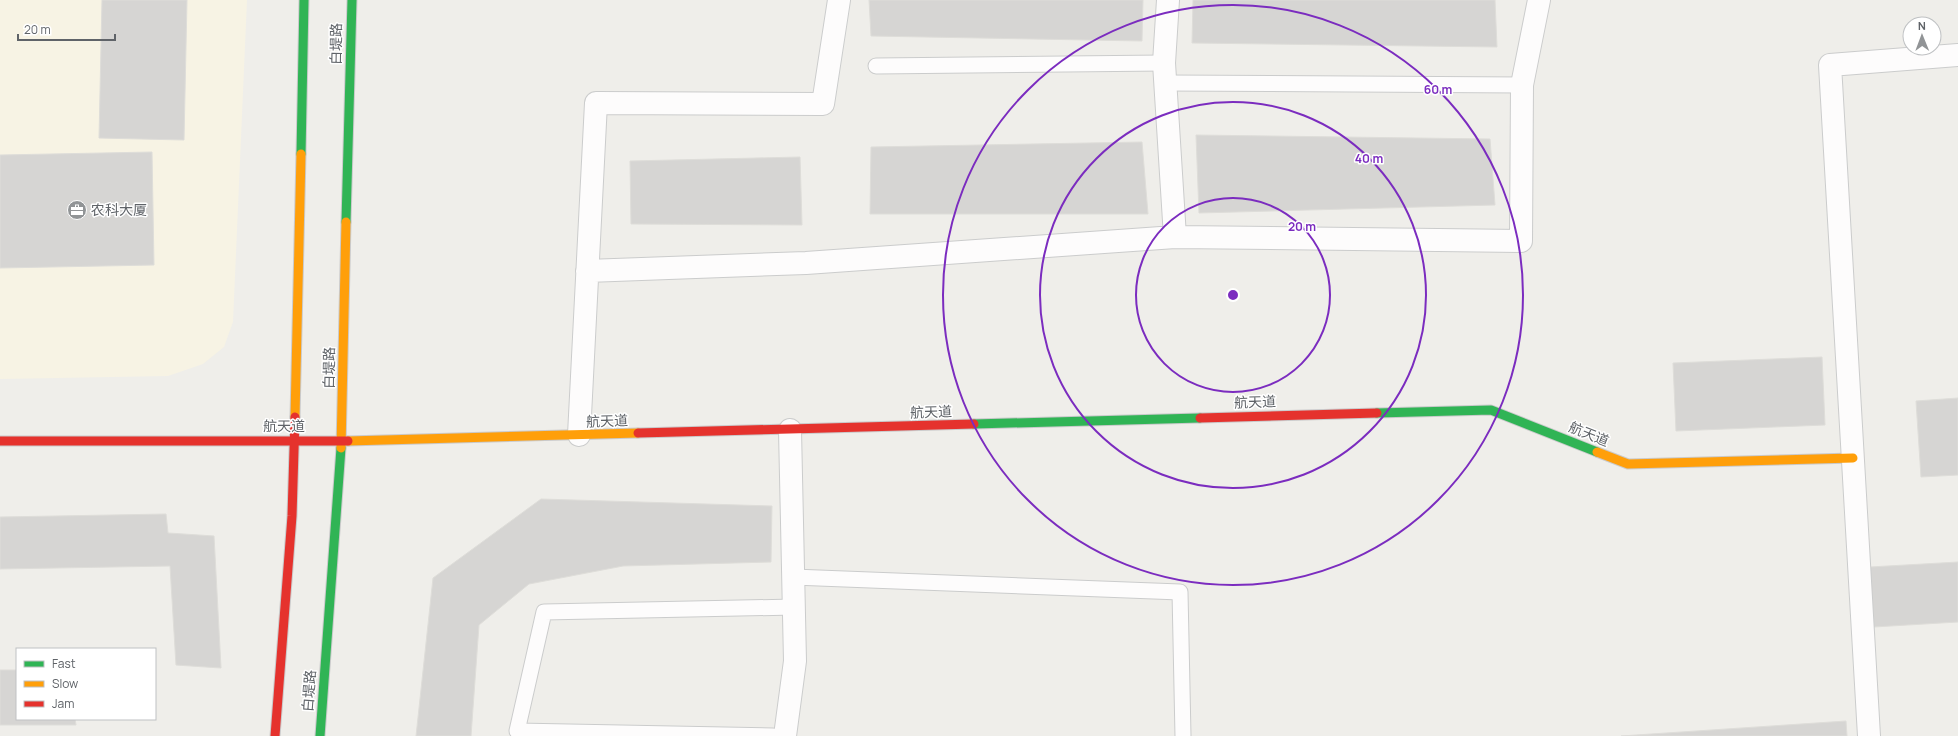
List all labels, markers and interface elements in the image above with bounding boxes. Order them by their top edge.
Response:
scale bar [18,16,115,42]
north arrow [1902,16,1942,56]
text: N [1918,18,1926,33]
text: 20 m [24,21,51,38]
street label: 白堤路 [326,23,345,65]
text: 60 m [1424,81,1452,98]
text: 40 m [1355,150,1383,167]
office icon: 农科大厦 [66,199,88,221]
place label: 农科大厦 [91,200,147,219]
text: 20 m [1288,218,1316,235]
centre of rings [1226,288,1240,302]
street label: 白堤路 [319,347,338,389]
street label: 航天道 [1234,391,1276,412]
street label: 航天道 [910,401,952,422]
street label: 航天道 [586,410,628,431]
street label: 航天道 [263,416,305,435]
street label: 航天道 [1566,417,1612,450]
legend [16,648,156,720]
text: Fast [52,655,76,672]
street label: 白堤路 [298,669,319,713]
text: Slow [52,675,78,692]
text: Jam [52,695,74,712]

